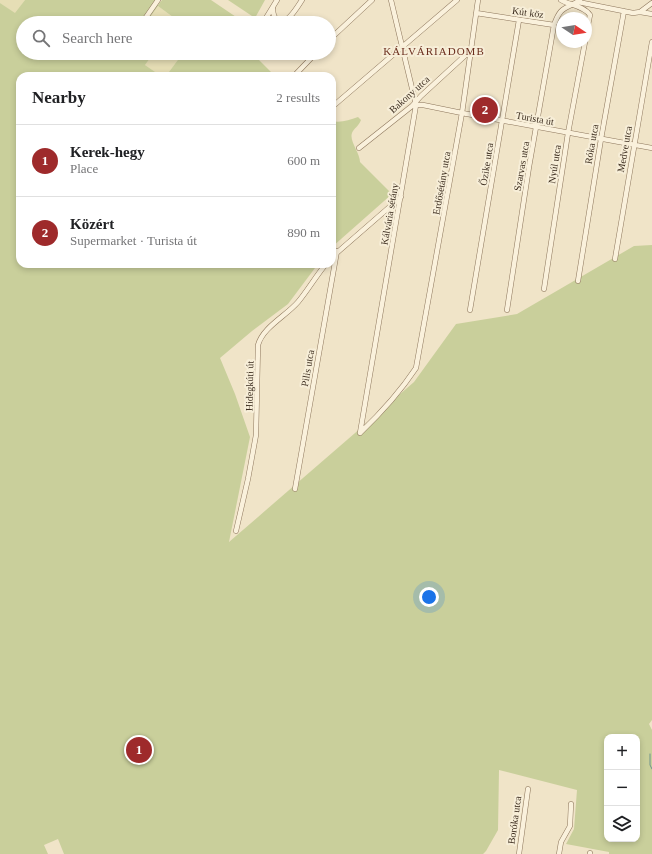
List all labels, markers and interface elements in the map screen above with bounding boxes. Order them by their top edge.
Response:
street label: Kút köz [511,5,545,20]
north arrow [556,12,592,48]
search box [16,16,336,60]
icon: search [30,27,52,49]
text: Search here [62,30,132,46]
district label: KÁLVÁRIADOMB [383,45,485,57]
street label: Bakony utca [387,73,432,115]
text: Nearby [32,88,86,107]
text: 2 results [276,90,320,105]
pin: 2 [472,95,498,125]
street label: Turista út [515,110,555,127]
street label: Róka utca [583,123,601,165]
street label: Medve utca [615,124,634,173]
street label: Szarvas utca [512,140,531,192]
street label: Őzike utca [478,141,495,186]
street label: Nyúl utca [546,143,563,184]
text: Kerek-hegy [70,144,145,160]
street label: Erdősétány utca [431,150,453,216]
text: 1 [42,153,48,168]
text: 600 m [287,153,320,168]
text: Place [70,161,98,176]
street label: Kálvária sétány [379,182,400,246]
text: Közért [70,216,114,232]
text: 2 [42,225,48,240]
text: 890 m [287,225,320,240]
text: Supermarket · Turista út [70,233,197,248]
street label: Pilis utca [299,348,316,387]
street label: Hidegkúti út [244,361,255,411]
your location [419,587,439,607]
map controls [604,734,640,842]
button: + [604,734,640,770]
pin: 1 [126,735,152,765]
button: − [604,770,640,806]
street label: Boróka utca [506,795,523,845]
button: layers [604,806,640,842]

